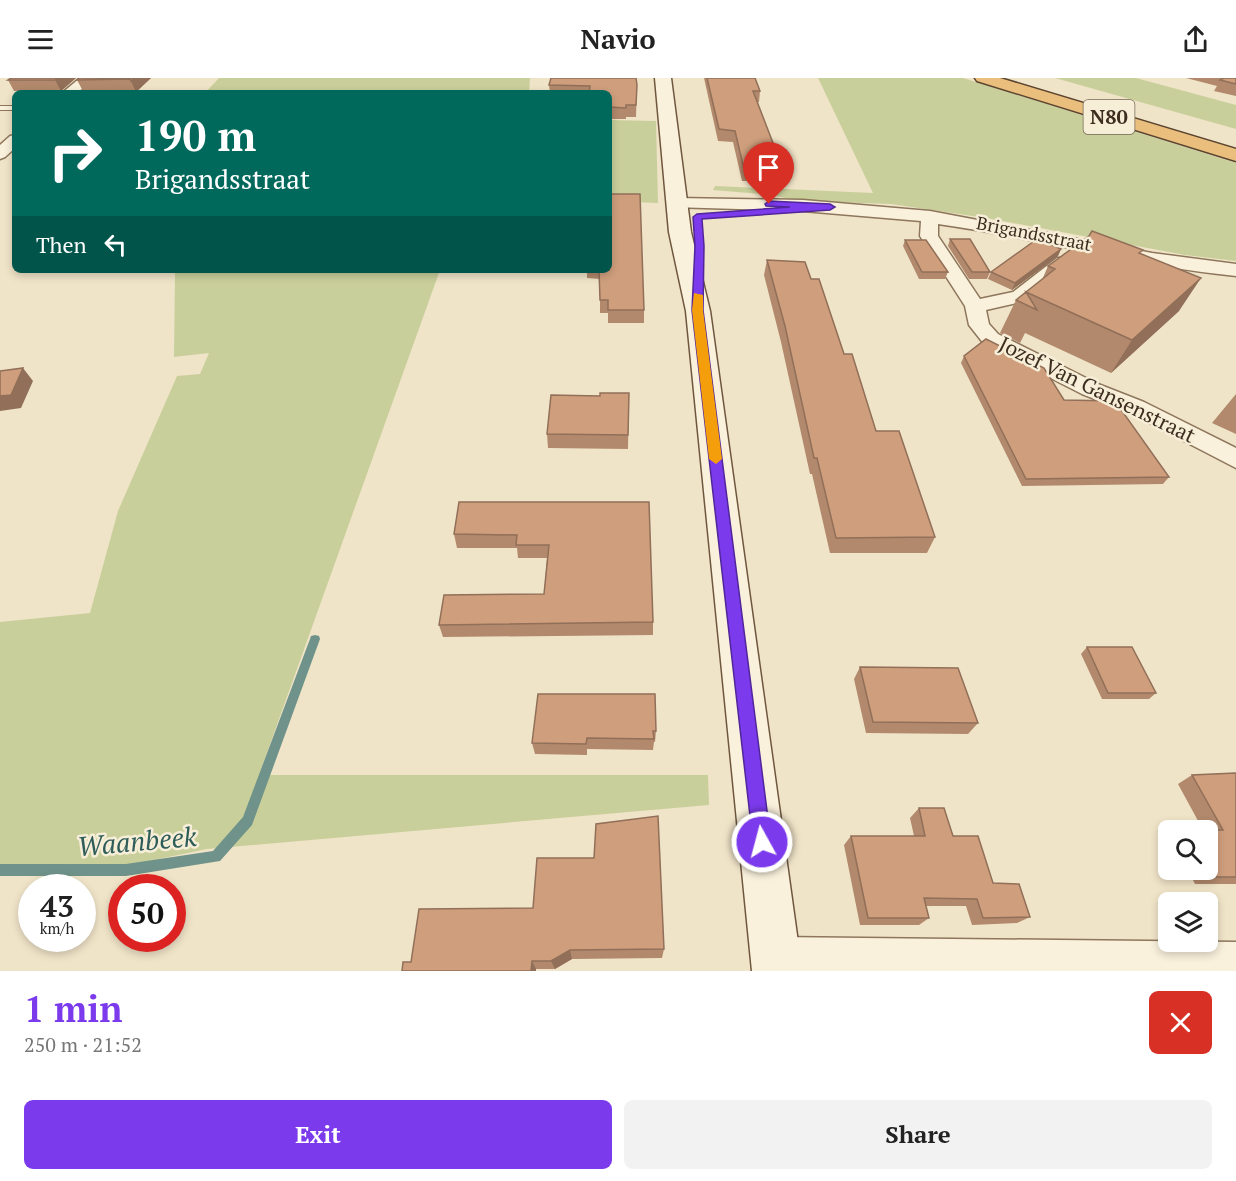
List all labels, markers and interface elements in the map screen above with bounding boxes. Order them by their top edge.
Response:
text: Navio [580,21,656,57]
icon: menu [24,23,57,56]
icon: share [1179,23,1212,56]
road number: N80 [1084,100,1134,134]
text: 190 m [135,107,256,163]
icon: right [36,114,114,192]
pin [743,142,794,204]
icon: arrive [752,151,785,184]
text: Brigandsstraat [135,161,310,197]
street label: Brigandsstraat [975,210,1094,256]
icon: left [99,228,132,261]
text: Then [36,230,87,259]
street label: Jozef Van Gansenstraat [995,329,1200,449]
position arrow [730,810,794,874]
water label: Waanbeek [76,818,199,864]
map controls [1158,820,1218,952]
button: search [1158,820,1218,880]
speed limit sign: 50 [108,874,186,952]
text: 43 [40,886,74,926]
button: layers [1158,892,1218,952]
text: km/h [40,918,74,938]
text: 1 min [24,985,122,1032]
button: close [1149,991,1212,1054]
text: 250 m · 21:52 [24,1031,142,1058]
button: Exit [24,1100,612,1169]
button: Share [624,1100,1212,1169]

